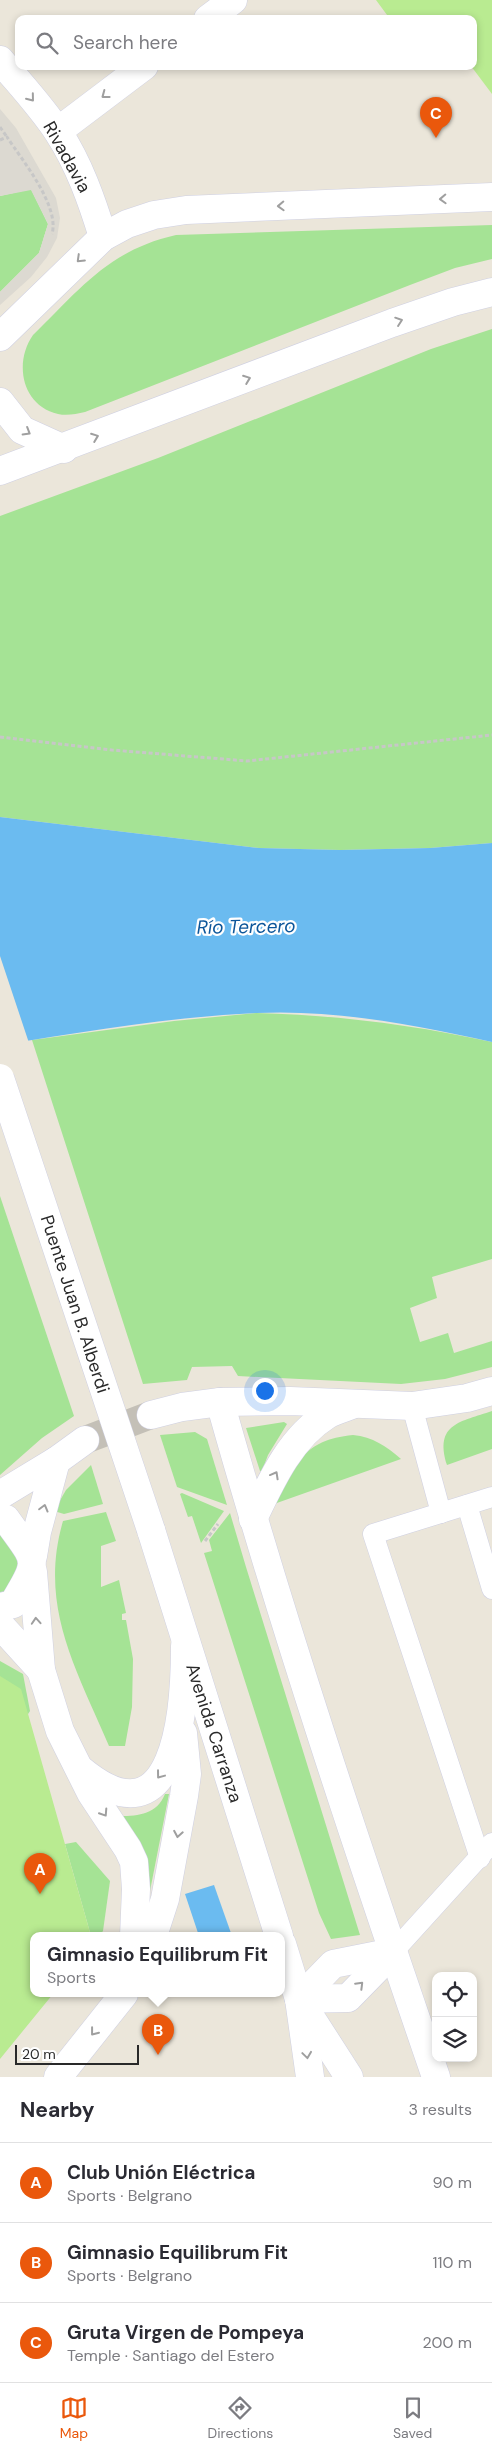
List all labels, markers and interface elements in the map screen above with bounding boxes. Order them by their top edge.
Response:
search box [15,15,477,70]
icon: search [33,29,61,57]
text: Search here [73,30,178,55]
one-way arrow [102,90,111,98]
one-way arrow [25,92,33,101]
pin: C [420,97,452,138]
street label: Rivadavia [38,117,96,197]
one-way arrow [439,194,447,204]
one-way arrow [277,201,284,211]
one-way arrow [77,253,86,262]
one-way arrow [394,317,403,327]
one-way arrow [242,375,251,385]
one-way arrow [22,425,31,435]
one-way arrow [90,433,99,443]
water label: Río Tercero [196,913,296,940]
street label: Puente Juan B. Alberdi [35,1212,115,1396]
your location [252,1378,278,1404]
one-way arrow [268,1471,278,1480]
one-way arrow [38,1505,48,1513]
one-way arrow [31,1617,42,1625]
street label: Avenida Carranza [180,1660,248,1806]
one-way arrow [157,1770,166,1779]
one-way arrow [98,1808,107,1817]
one-way arrow [173,1830,183,1838]
pin: A [24,1853,56,1894]
popup [30,1932,285,1997]
text: Gimnasio Equilibrum Fit [47,1942,268,1967]
text: Sports [47,1967,96,1988]
map controls [432,1972,477,2062]
button: locate [432,1972,477,2017]
one-way arrow [354,1982,363,1991]
pin: B [142,2014,174,2055]
button: layers [432,2017,477,2062]
one-way arrow [91,2026,99,2035]
scale bar [15,2042,139,2065]
text: 20 m [22,2045,56,2063]
one-way arrow [301,2052,312,2060]
text: Nearby [20,2096,94,2124]
text: 3 results [409,2099,472,2120]
text: Club Unión Eléctrica [67,2160,255,2185]
text: A [30,2172,42,2193]
text: 90 m [432,2172,472,2193]
text: Sports · Belgrano [67,2185,192,2206]
text: Gimnasio Equilibrum Fit [67,2240,288,2265]
text: B [31,2252,41,2273]
text: 110 m [433,2252,472,2273]
text: Sports · Belgrano [67,2265,192,2286]
text: Gruta Virgen de Pompeya [67,2320,304,2345]
text: C [30,2332,42,2353]
text: 200 m [423,2332,472,2353]
text: Temple · Santiago del Estero [67,2345,274,2366]
tab: Map [60,2394,88,2442]
tab: Directions [208,2394,273,2442]
tab: Saved [393,2394,432,2442]

